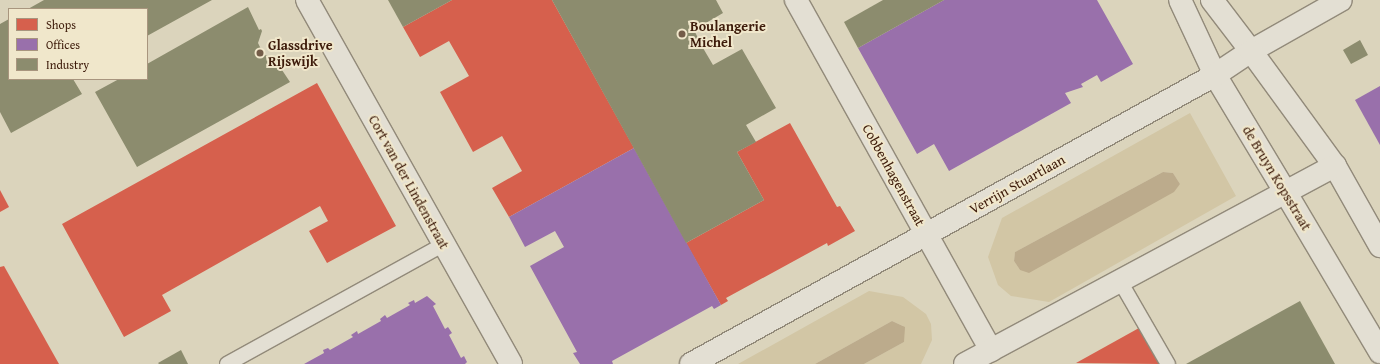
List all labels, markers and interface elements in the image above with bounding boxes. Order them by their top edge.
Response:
legend [8,8,148,80]
text: Shops [46,16,76,33]
place label: Boulangerie Michel [690,18,766,50]
marker: Boulangerie Michel [677,29,687,39]
text: Offices [46,36,80,53]
place label: Glassdrive Rijswijk [268,37,333,70]
marker: Glassdrive Rijswijk [255,48,265,58]
text: Industry [46,56,89,73]
street label: Cort van der Lindenstraat [365,112,453,252]
street label: Cobbenhagenstraat [859,121,929,229]
street label: de Bruyn Kopsstraat [1239,123,1315,233]
street label: Verrijn Stuartlaan [966,151,1068,217]

